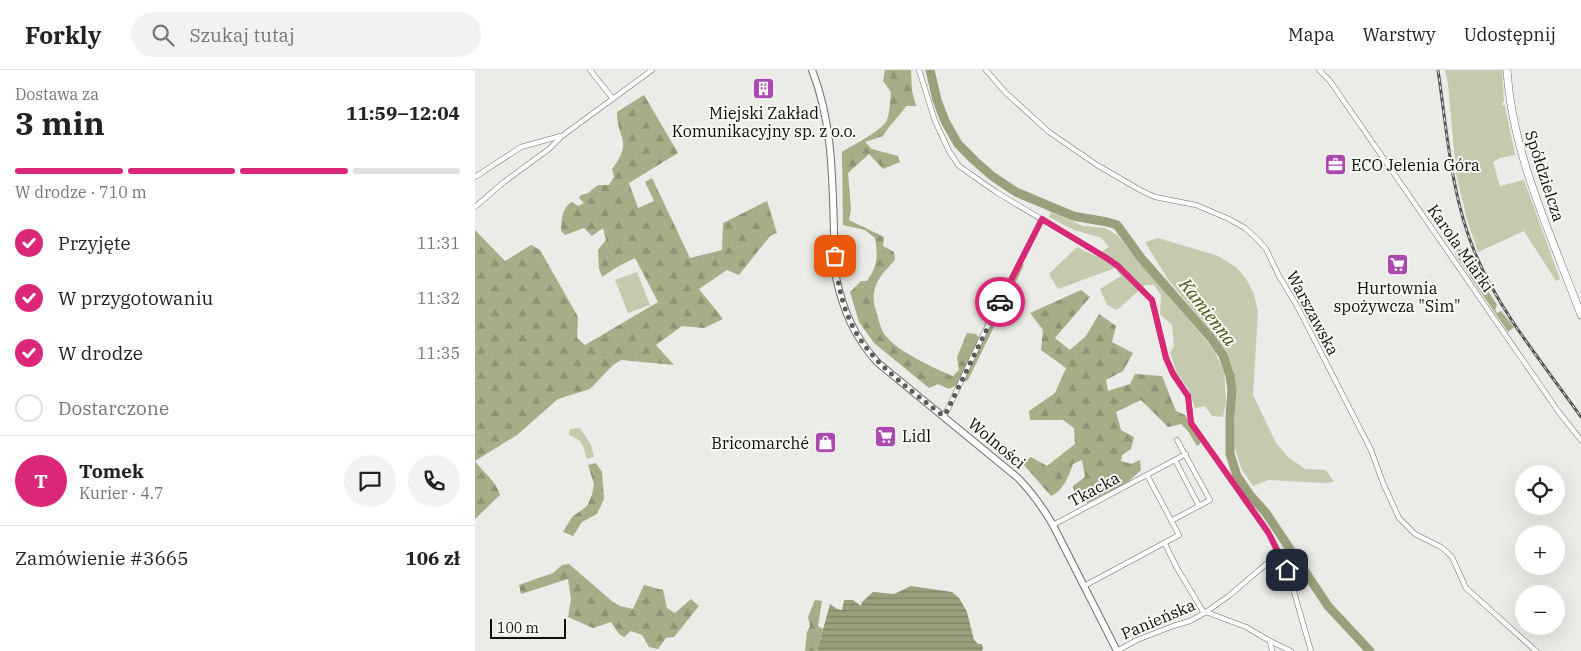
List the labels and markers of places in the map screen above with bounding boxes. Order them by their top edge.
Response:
building icon: Miejski Zakład Komunikacyjny sp. z o.o. [752,77,776,101]
place label: Miejski Zakład Komunikacyjny sp. z o.o. [672,103,856,141]
office icon: ECO Jelenia Góra [1323,153,1347,177]
place label: ECO Jelenia Góra [1351,155,1480,175]
pin [814,235,856,277]
supermarket icon: Hurtownia spożywcza "Sim" [1385,252,1409,276]
place label: Hurtownia spożywcza "Sim" [1333,278,1461,316]
supermarket icon: Lidl [874,424,898,448]
place label: Lidl [902,426,931,446]
shop icon: Bricomarché [813,431,837,455]
place label: Bricomarché [711,433,809,453]
pin [1266,549,1308,591]

